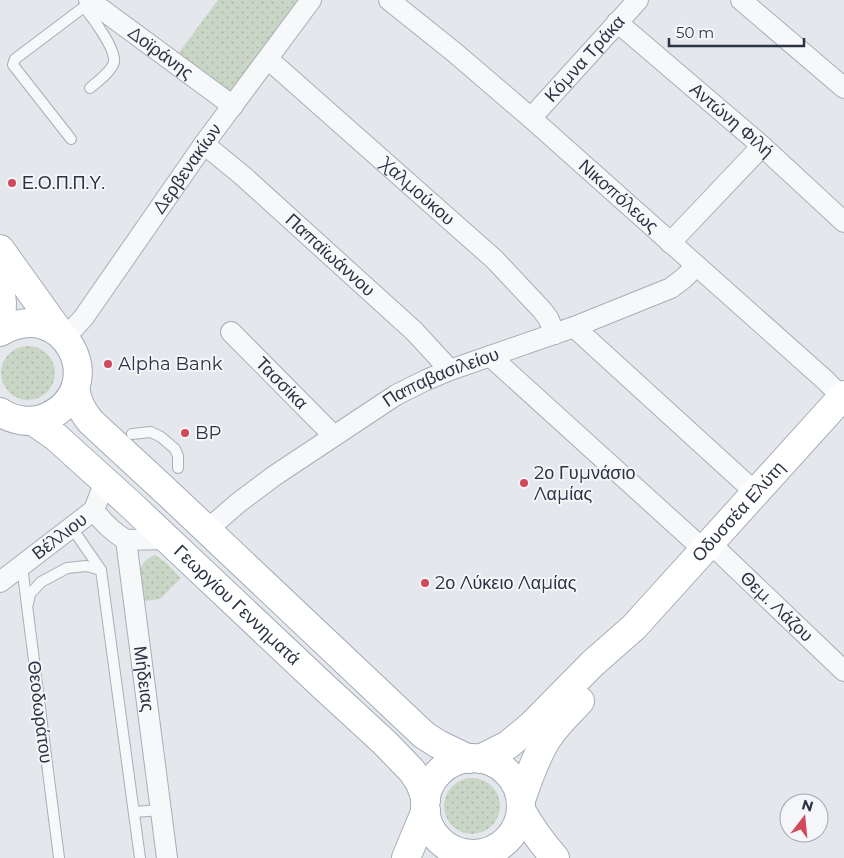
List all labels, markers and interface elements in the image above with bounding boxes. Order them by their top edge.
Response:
street label: Κόμνα Τράκα [540,11,629,106]
scale bar [669,15,804,47]
street label: Δοϊράνης [124,22,198,84]
text: 50 m [676,23,714,42]
street label: Αντώνη Φιλή [685,78,778,162]
street label: Δερβενακίων [148,119,226,218]
street label: Χαλμούκου [374,151,459,230]
street label: Νικοπόλεως [574,155,663,238]
place label: Ε.Ο.Π.Π.Υ. [22,172,105,194]
marker: Ε.Ο.Π.Π.Υ. [6,177,18,189]
street label: Παπαϊωάννου [281,209,379,301]
street label: Παπαβασιλείου [378,343,502,412]
street label: Τασσίκα [251,352,312,414]
place label: Alpha Bank [118,353,223,375]
marker: Alpha Bank [102,358,114,370]
place label: BP [195,422,222,444]
marker: BP [179,427,191,439]
street label: Οδυσσέα Ελύτη [688,457,790,566]
place label: 2ο Γυμνάσιο Λαμίας [534,462,635,505]
marker: 2ο Γυμνάσιο Λαμίας [518,477,530,489]
street label: Βέλλιου [28,508,91,564]
street label: Γεωργίου Γεννηματά [169,540,305,670]
street label: Θεμ. Λάζου [736,567,818,646]
place label: 2ο Λύκειο Λαμίας [435,572,577,594]
marker: 2ο Λύκειο Λαμίας [419,577,431,589]
street label: Μήδειας [129,645,159,713]
street label: Θεοδωράτου [23,659,57,765]
north arrow [779,793,829,843]
text: N [800,795,816,816]

